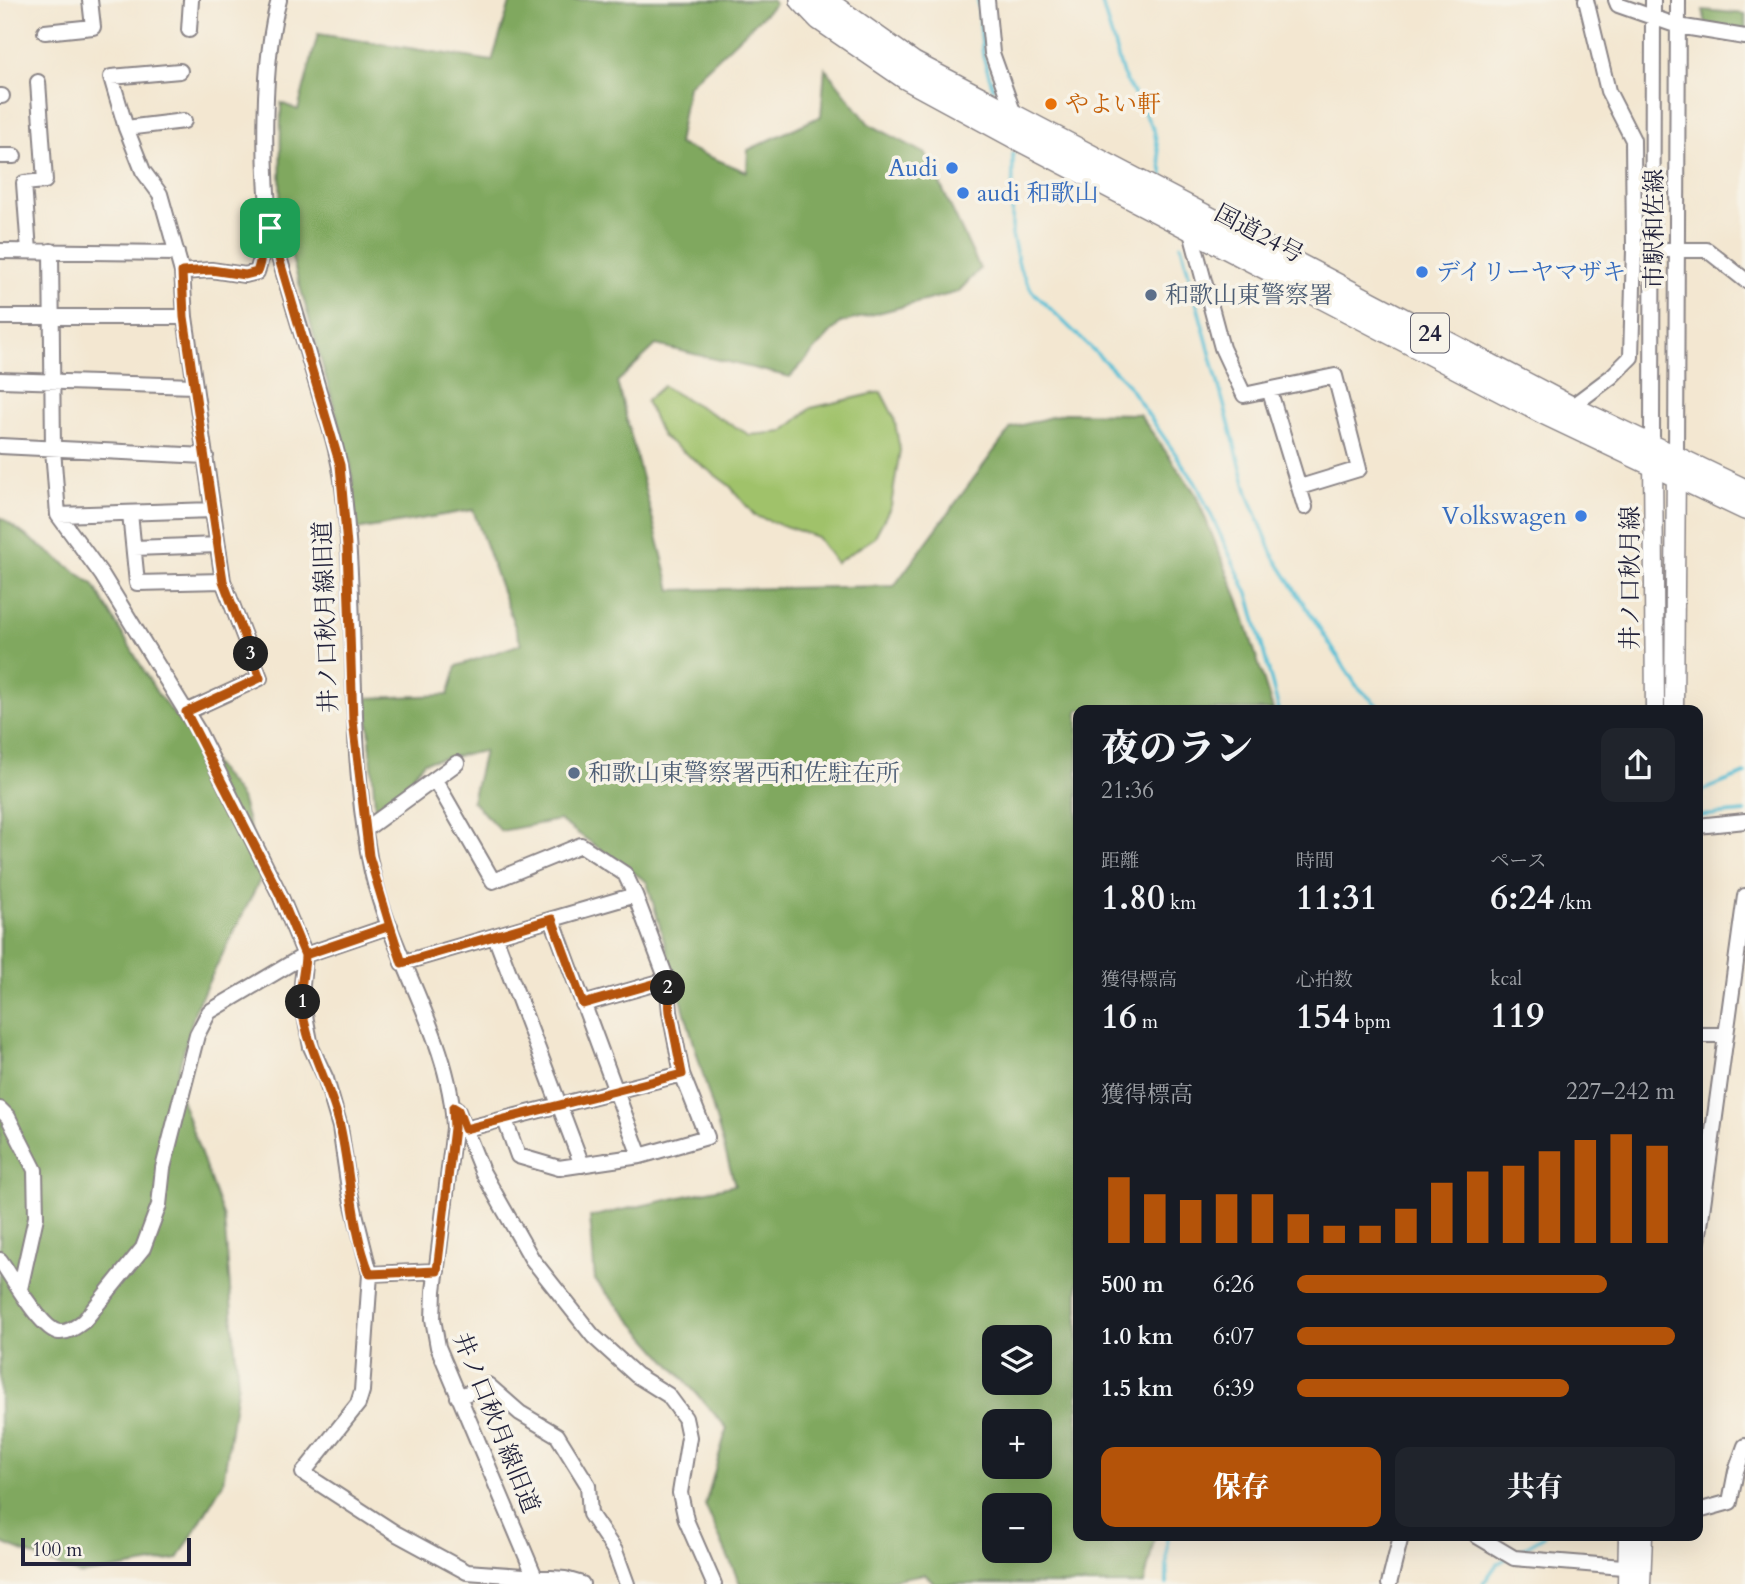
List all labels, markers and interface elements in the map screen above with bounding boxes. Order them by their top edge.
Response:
place label: やよい軒 [1065,88,1161,121]
marker: やよい軒 [1043,96,1059,112]
place label: Audi [888,152,938,185]
marker: Audi [944,160,960,176]
street label: 市駅和佐線 [1638,169,1671,289]
place label: audi 和歌山 [977,177,1099,210]
marker: audi 和歌山 [955,185,971,201]
street label: 国道24号 [1209,197,1309,271]
pin [240,198,300,258]
icon: arrive [251,209,289,247]
place label: デイリーヤマザキ [1436,256,1626,289]
marker: デイリーヤマザキ [1414,264,1430,280]
place label: 和歌山東警察署 [1165,279,1333,312]
marker: 和歌山東警察署 [1143,287,1159,303]
road number: 24 [1411,314,1449,352]
place label: Volkswagen [1442,500,1567,533]
street label: 井ノ口秋月線 [1614,506,1647,650]
marker: Volkswagen [1573,508,1589,524]
street label: 井ノ口秋月線旧道 [306,520,346,714]
pin: 3 [233,636,268,672]
text: 3 [246,640,255,666]
text: 夜のラン [1101,723,1253,775]
button: share [1601,728,1675,802]
place label: 和歌山東警察署西和佐駐在所 [588,757,900,790]
marker: 和歌山東警察署西和佐駐在所 [566,765,582,781]
text: 21:36 [1101,775,1154,806]
text: 距離 [1101,848,1139,874]
text: 時間 [1296,848,1334,874]
text: ペース [1490,848,1546,874]
text: 1.80 [1101,874,1165,922]
text: 11:31 [1296,874,1378,922]
text: 6:24 [1490,874,1554,922]
text: km [1165,890,1196,916]
text: /km [1554,890,1592,916]
text: kcal [1490,966,1522,992]
text: 獲得標高 [1101,967,1177,993]
text: 心拍数 [1296,967,1353,993]
pin: 2 [650,970,686,1006]
text: 2 [663,974,672,1000]
pin: 1 [286,984,320,1020]
text: 1 [298,988,307,1014]
text: 119 [1490,992,1544,1040]
text: 16 [1101,993,1137,1041]
text: 154 [1296,993,1349,1041]
text: m [1137,1009,1158,1035]
text: bpm [1349,1009,1391,1035]
text: 227–242 m [1566,1076,1675,1107]
text: 獲得標高 [1101,1079,1193,1110]
text: 500 m [1101,1269,1164,1300]
text: 6:26 [1213,1269,1254,1300]
text: 1.0 km [1101,1321,1173,1352]
text: 6:07 [1213,1321,1254,1352]
map controls [982,1325,1052,1563]
button: layers [982,1325,1052,1395]
street label: 井ノ口秋月線旧道 [445,1328,547,1518]
text: 1.5 km [1101,1373,1173,1404]
text: 6:39 [1213,1373,1254,1404]
button: + [982,1409,1052,1479]
button: 保存 [1101,1447,1381,1527]
button: 共有 [1395,1447,1675,1527]
button: − [982,1493,1052,1563]
scale bar [21,1535,191,1567]
text: 100 m [32,1537,82,1563]

